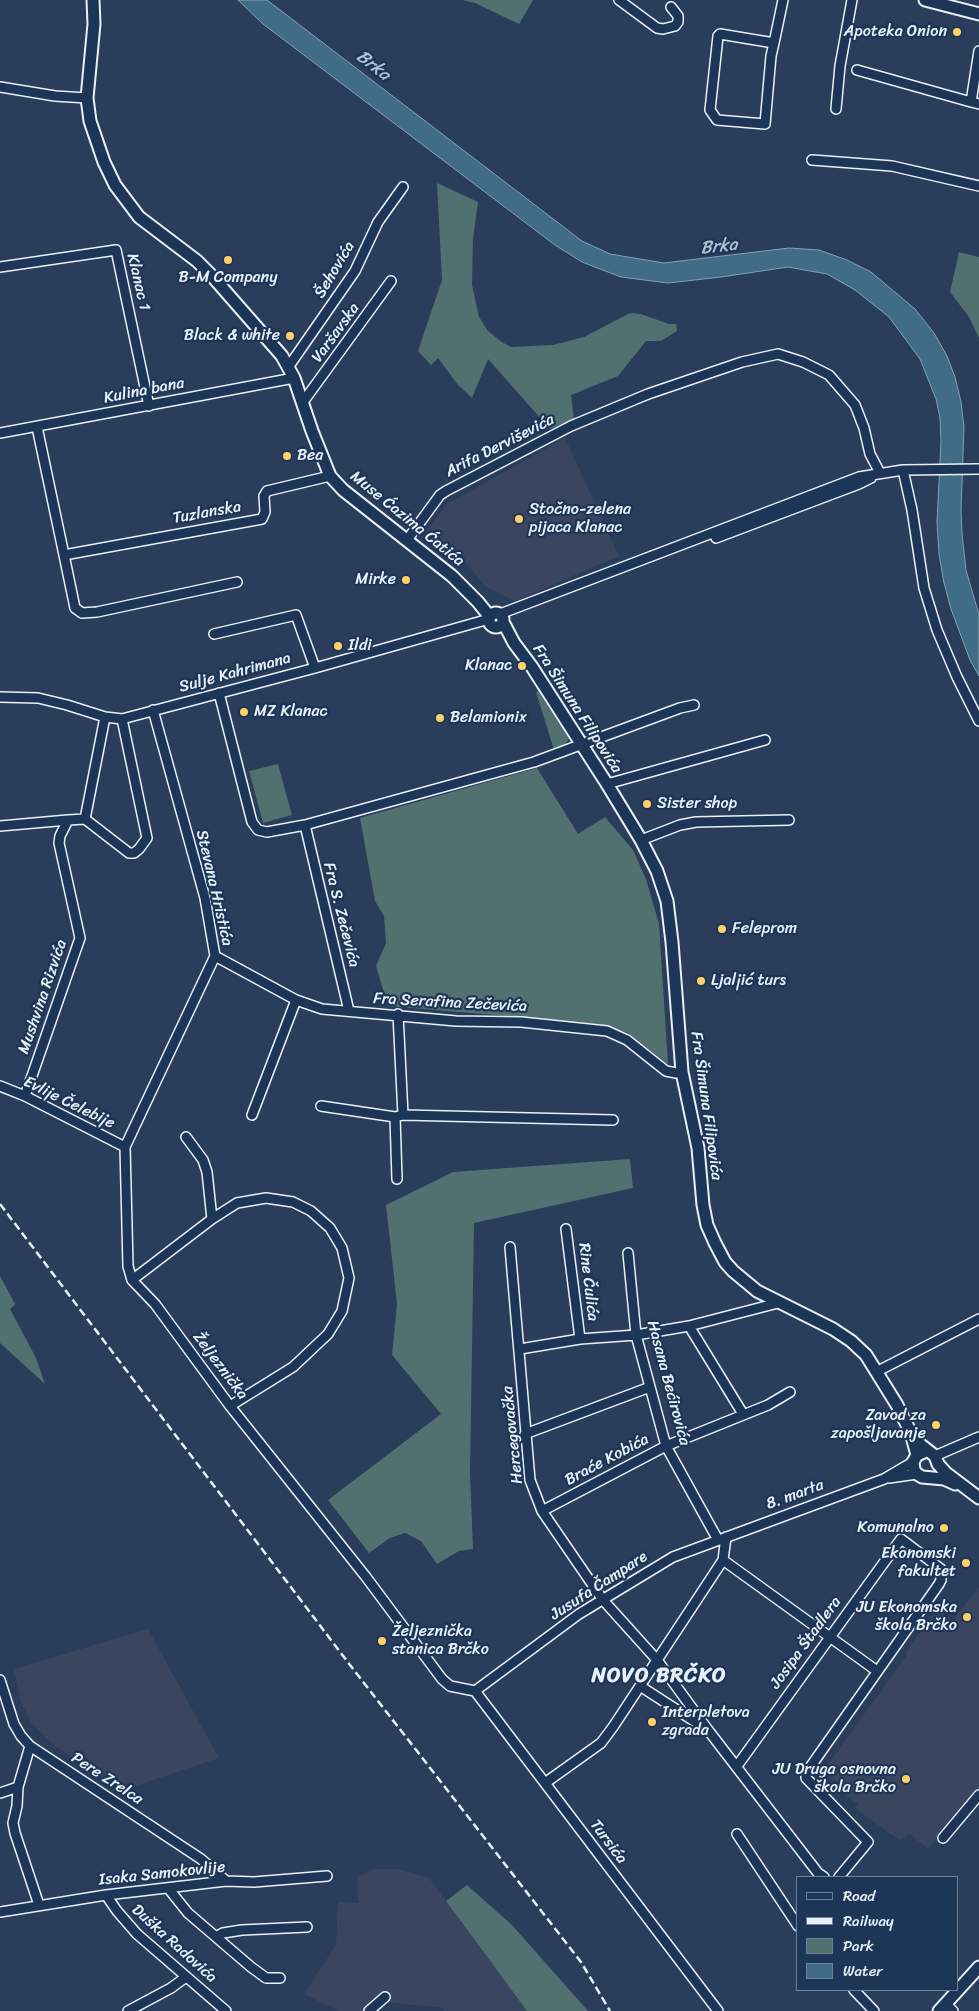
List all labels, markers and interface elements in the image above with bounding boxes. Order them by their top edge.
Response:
place label: Apoteka Onion [844,22,947,42]
marker: Apoteka Onion [951,26,963,38]
water label: Brka [352,46,394,86]
water label: Brka [699,234,739,260]
street label: Šehovića [311,238,359,302]
street label: Klanac 1 [122,252,154,312]
marker: B-M Company [222,254,234,266]
place label: B-M Company [178,268,278,288]
street label: Varšavska [308,299,364,367]
place label: Black & white [184,326,280,346]
marker: Black & white [284,330,296,342]
street label: Kulina bana [102,374,186,408]
street label: Arifa Derviševića [442,410,558,482]
place label: Bea [297,446,323,466]
marker: Bea [281,450,293,462]
street label: Muse Ćazima Ćatića [346,467,468,571]
street label: Tuzlanska [171,498,243,528]
place label: Stočno-zelena pijaca Klanac [529,500,631,538]
marker: Stočno-zelena pijaca Klanac [513,513,525,525]
place label: Mirke [355,570,396,590]
marker: Mirke [400,574,412,586]
place label: Ildi [348,636,372,656]
marker: Ildi [332,640,344,652]
street label: Fra Šimuna Filipovića [528,641,626,777]
street label: Sulje Kahrimana [177,649,293,697]
place label: Klanac [465,656,512,676]
marker: Klanac [516,660,528,672]
place label: MZ Klanac [254,702,327,722]
marker: MZ Klanac [238,706,250,718]
place label: Belamionix [450,708,527,728]
marker: Belamionix [434,712,446,724]
place label: Sister shop [657,794,737,814]
marker: Sister shop [641,798,653,810]
street label: Stevana Hristića [191,828,237,948]
street label: Fra S. Zečevića [319,861,363,969]
place label: Feleprom [732,919,797,939]
marker: Feleprom [716,923,728,935]
street label: Mushvina Rizvića [14,937,72,1057]
place label: Ljaljić turs [711,971,786,991]
marker: Ljaljić turs [695,975,707,987]
street label: Fra Serafina Zečevića [373,989,527,1017]
street label: Fra Šimuna Filipovića [686,1030,726,1182]
street label: Evlije Čelebije [20,1073,118,1133]
street label: Rine Čulića [574,1242,602,1322]
street label: Hasana Bećirovića [642,1318,694,1448]
street label: Željeznička [188,1328,252,1404]
street label: Hercegovačka [498,1385,528,1485]
place label: Zavod za zapošljavanje [831,1406,926,1444]
marker: Zavod za zapošljavanje [930,1419,942,1431]
street label: Braće Kobića [562,1430,652,1490]
street label: 8. marta [764,1476,826,1514]
place label: Komunalno [857,1518,934,1538]
marker: Komunalno [938,1522,950,1534]
place label: Ekonomski fakultet [881,1544,956,1582]
street label: Jusufa Čampare [547,1547,651,1625]
marker: Ekonomski fakultet [960,1557,972,1569]
street label: Josipa Štadlera [766,1593,846,1693]
place label: JU Ekonomska škola Brčko [856,1598,957,1636]
marker: JU Ekonomska škola Brčko [961,1611,973,1623]
place label: Željeznička stanica Brčko [392,1622,489,1660]
marker: Željeznička stanica Brčko [376,1635,388,1647]
district label: NOVO BRČKO [590,1664,728,1690]
place label: Interpletova zgrada [662,1703,750,1741]
marker: Interpletova zgrada [646,1716,658,1728]
street label: Pere Zrelca [67,1749,147,1809]
place label: JU Druga osnovna škola Brčko [772,1760,896,1798]
marker: JU Druga osnovna škola Brčko [900,1773,912,1785]
street label: Tursića [585,1816,631,1868]
street label: Isaka Samokovlije [98,1858,226,1890]
legend [796,1876,959,1991]
text: Road [843,1883,875,1909]
street label: Duška Radovića [127,1901,221,1987]
text: Railway [843,1908,894,1934]
text: Park [843,1933,874,1959]
text: Water [843,1958,883,1984]

